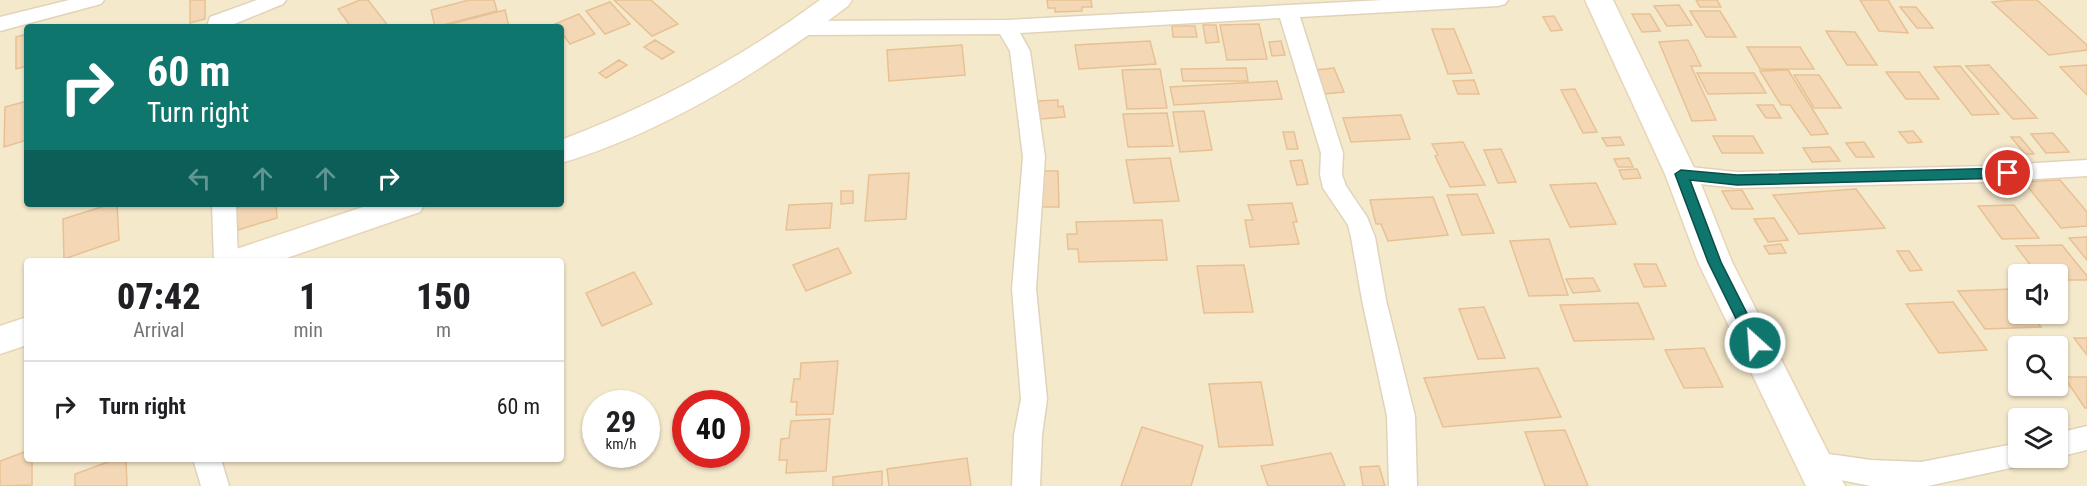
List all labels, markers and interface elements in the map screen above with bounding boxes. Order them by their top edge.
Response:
text: 60 m [147,47,230,96]
icon: right [48,48,126,126]
text: Turn right [147,97,249,129]
pin [1982,147,2033,198]
icon: arrive [1991,156,2024,189]
icon: left [183,162,216,195]
icon: ahead [246,162,279,195]
icon: ahead [309,162,342,195]
icon: right [372,162,405,195]
map controls [2008,264,2068,468]
button: sound [2008,264,2068,324]
text: 07:42 [117,276,200,318]
text: 1 [299,276,317,318]
text: 150 [416,276,471,318]
position arrow [1723,311,1787,375]
text: Arrival [133,318,184,342]
text: min [294,318,323,342]
text: m [436,318,451,342]
button: search [2008,336,2068,396]
icon: right [48,390,81,423]
speed limit sign: 40 [672,390,750,468]
text: Turn right [99,394,186,419]
text: 60 m [497,394,540,419]
text: 29 [606,404,636,439]
button: layers [2008,408,2068,468]
text: km/h [606,435,636,453]

